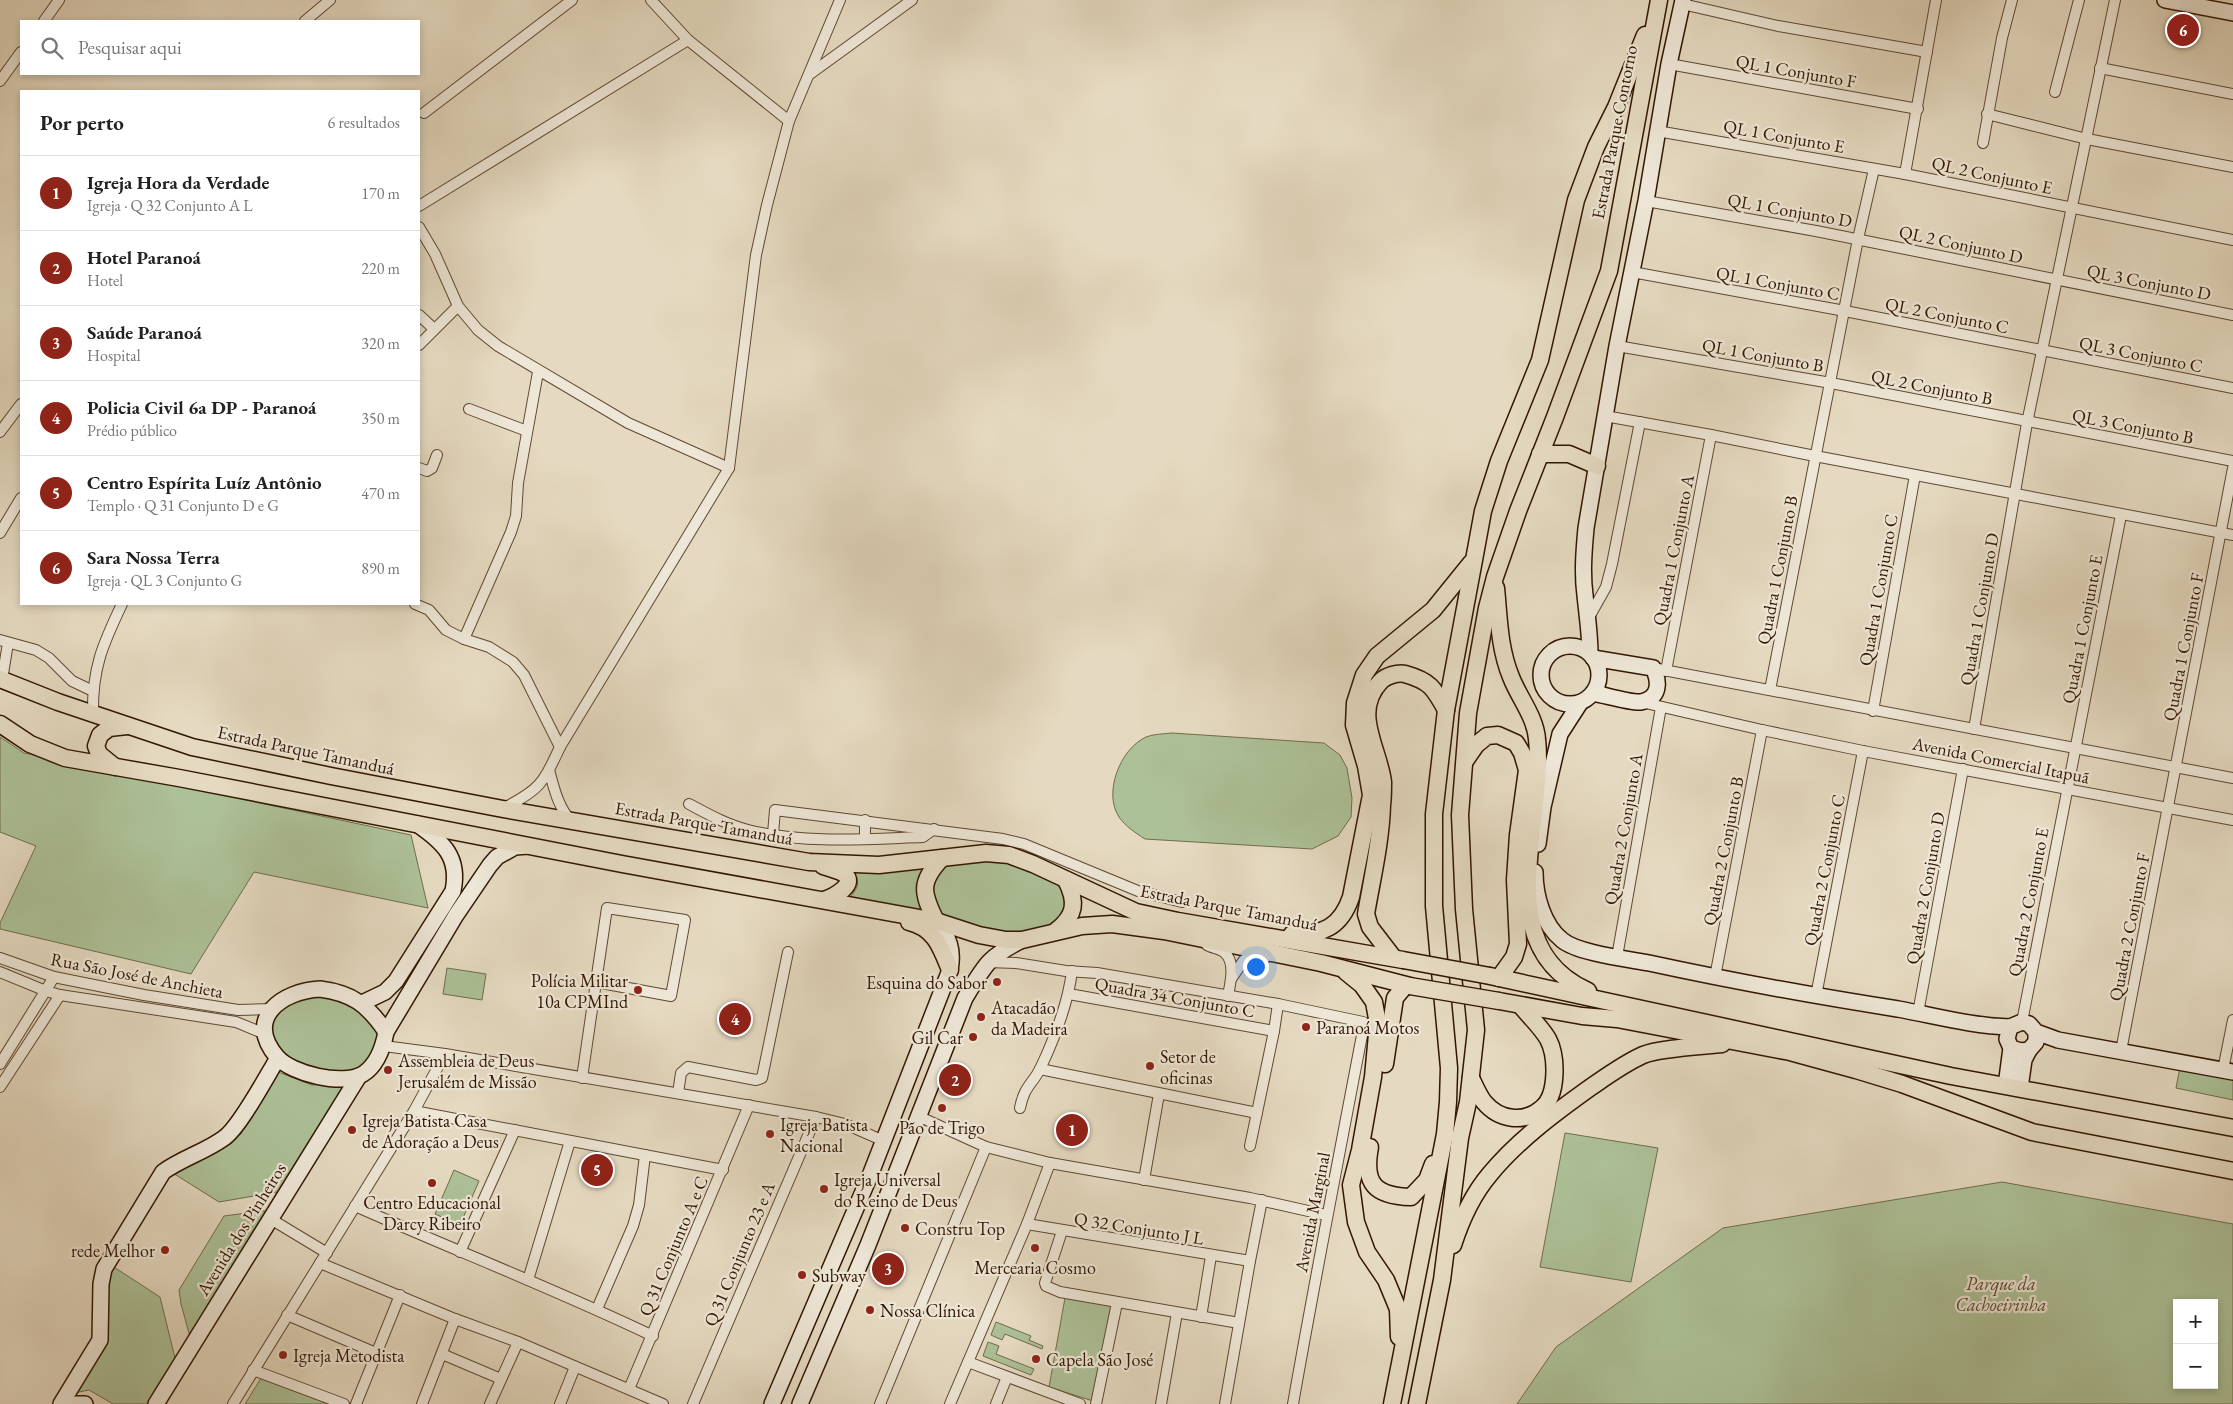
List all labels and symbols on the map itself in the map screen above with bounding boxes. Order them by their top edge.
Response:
pin: 6 [2167,11,2199,49]
street label: Estrada Parque Contorno [1586,43,1642,221]
street label: QL 1 Conjunto F [1734,49,1858,93]
street label: QL 1 Conjunto E [1722,114,1846,158]
street label: QL 2 Conjunto E [1930,151,2054,199]
street label: QL 1 Conjunto D [1726,188,1854,232]
street label: QL 2 Conjunto D [1897,220,2025,268]
street label: QL 3 Conjunto D [2085,259,2213,305]
street label: QL 1 Conjunto C [1714,261,1842,305]
street label: QL 2 Conjunto C [1883,292,2011,338]
street label: QL 3 Conjunto C [2077,331,2205,377]
street label: QL 1 Conjunto B [1700,333,1826,377]
street label: QL 2 Conjunto B [1869,364,1995,410]
street label: QL 3 Conjunto B [2070,403,2196,449]
street label: Quadra 1 Conjunto A [1647,472,1699,627]
street label: Quadra 1 Conjunto B [1751,493,1803,647]
street label: Quadra 1 Conjunto C [1853,512,1903,668]
street label: Quadra 1 Conjunto D [1954,531,2004,687]
street label: Quadra 1 Conjunto E [2056,553,2108,705]
street label: Quadra 1 Conjunto F [2157,571,2209,723]
street label: Estrada Parque Tamanduá [215,720,397,780]
street label: Avenida Comercial Itapuã [1909,731,2092,789]
street label: Quadra 2 Conjunto A [1598,751,1648,907]
street label: Quadra 2 Conjunto B [1697,774,1749,928]
street label: Quadra 2 Conjunto C [1798,792,1850,948]
street label: Estrada Parque Tamanduá [613,796,796,850]
street label: Quadra 2 Conjunto D [1900,810,1950,966]
street label: Quadra 2 Conjunto E [2002,826,2054,978]
street label: Quadra 2 Conjunto F [2103,851,2155,1003]
street label: Estrada Parque Tamanduá [1138,879,1320,936]
street label: Rua São José de Anchieta [49,947,226,1003]
your location [1243,954,1269,980]
place label: Polícia Militar 10a CPMInd [531,969,629,1013]
place label: Esquina do Sabor [866,971,987,994]
street label: Quadra 34 Conjunto C [1093,972,1257,1022]
marker: Esquina do Sabor [991,976,1003,988]
marker: Polícia Militar 10a CPMInd [632,984,644,996]
place label: Atacadão da Madeira [990,996,1068,1040]
pin: 4 [719,1000,751,1038]
marker: Atacadão da Madeira [975,1011,987,1023]
place label: Paranoá Motos [1316,1016,1420,1039]
marker: Paranoá Motos [1300,1021,1312,1033]
place label: Gil Car [912,1026,963,1049]
marker: Gil Car [967,1031,979,1043]
place label: Setor de oficinas [1160,1045,1216,1089]
place label: Assembleia de Deus Jerusalém de Missão [396,1049,537,1093]
marker: Setor de oficinas [1144,1060,1156,1072]
pin: 2 [939,1061,971,1099]
marker: Assembleia de Deus Jerusalém de Missão [382,1064,394,1076]
marker: Pão de Trigo [936,1102,948,1114]
place label: Igreja Batista Casa de Adoração a Deus [362,1109,499,1153]
pin: 1 [1056,1111,1088,1149]
place label: Igreja Batista Nacional [780,1113,869,1157]
place label: Pão de Trigo [899,1116,985,1139]
marker: Igreja Batista Casa de Adoração a Deus [346,1124,358,1136]
marker: Igreja Batista Nacional [764,1128,776,1140]
street label: Avenida Marginal [1289,1150,1335,1275]
pin: 5 [581,1151,613,1189]
street label: Avenida dos Pinheiros [190,1158,291,1300]
place label: Igreja Universal do Reino de Deus [834,1168,958,1212]
street label: Q 31 Conjunto A e C [633,1172,713,1320]
marker: Centro Educacional Darcy Ribeiro [426,1177,438,1189]
street label: Q 31 Conjunto 23 e A [698,1178,780,1330]
marker: Igreja Universal do Reino de Deus [818,1183,830,1195]
place label: Centro Educacional Darcy Ribeiro [363,1191,501,1235]
street label: Q 32 Conjunto J L [1073,1206,1206,1250]
place label: Constru Top [915,1217,1005,1240]
marker: Constru Top [899,1222,911,1234]
place label: rede Melhor [71,1239,155,1262]
marker: Mercearia Cosmo [1029,1242,1041,1254]
marker: rede Melhor [159,1244,171,1256]
pin: 3 [872,1250,904,1288]
place label: Mercearia Cosmo [974,1256,1096,1279]
place label: Subway [812,1264,866,1287]
marker: Subway [796,1269,808,1281]
park label: Parque da Cachoeirinha [1956,1272,2046,1316]
place label: Nossa Clínica [880,1299,976,1322]
marker: Nossa Clínica [864,1304,876,1316]
place label: Igreja Metodista [293,1344,405,1367]
place label: Capela São José [1046,1348,1153,1371]
marker: Igreja Metodista [277,1349,289,1361]
marker: Capela São José [1030,1353,1042,1365]

